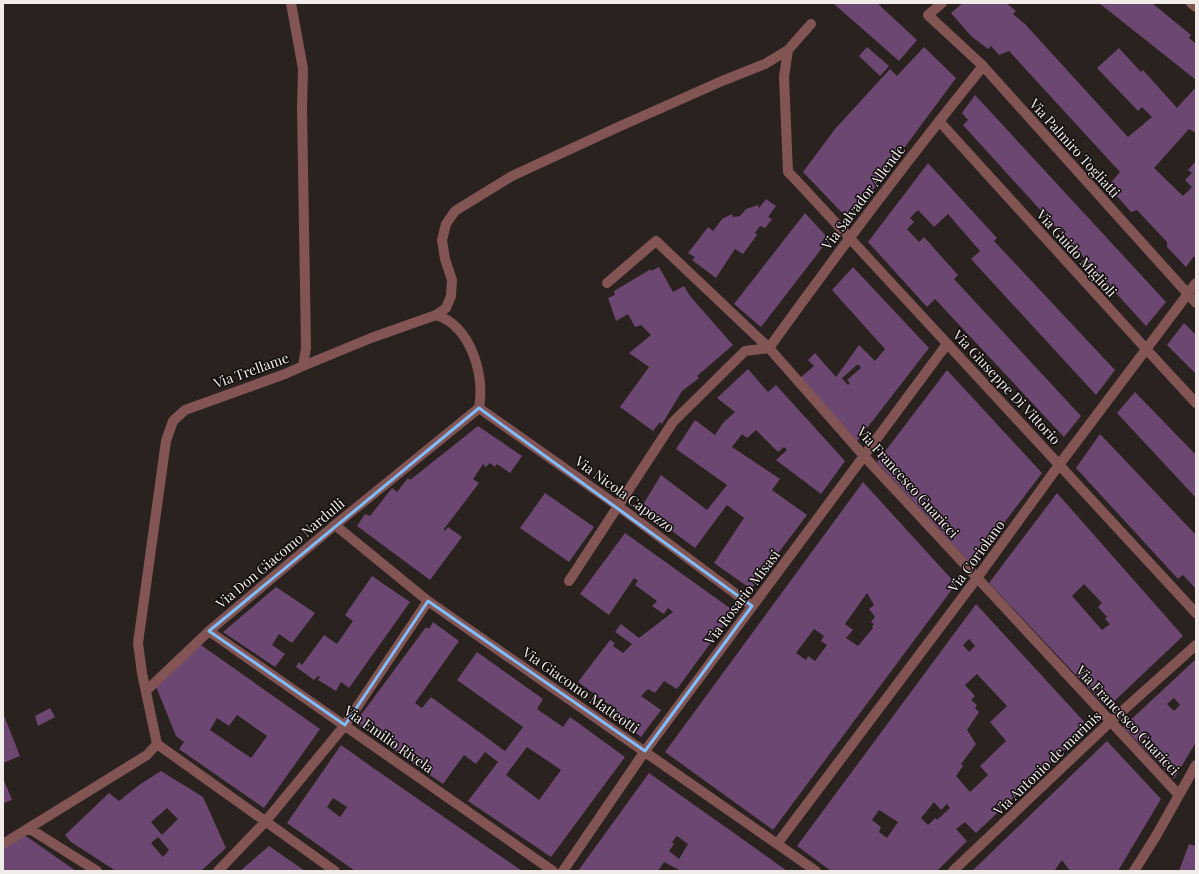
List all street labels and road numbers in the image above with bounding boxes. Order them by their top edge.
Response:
street label: Via Palmiro Togliatti [1025,94,1125,202]
street label: Via Salvador Allende [817,140,909,254]
street label: Via Guido Miglioli [1032,204,1121,301]
street label: Via Giuseppe Di Vittorio [948,325,1065,449]
street label: Via Trellame [210,348,291,393]
street label: Via Francesco Guaricci [852,422,963,542]
street label: Via Nicola Capozzo [571,451,679,537]
street label: Via Don Giacomo Nardulli [211,494,348,613]
street label: Via Coriolano [943,516,1009,597]
street label: Via Rosario Misasi [699,546,784,649]
street label: Via Giacomo Matteotti [518,642,643,737]
street label: Via Francesco Guaricci [1071,660,1184,779]
street label: Via Emilio Rivela [340,701,438,777]
street label: Via Antonio de marinis [988,707,1105,820]

